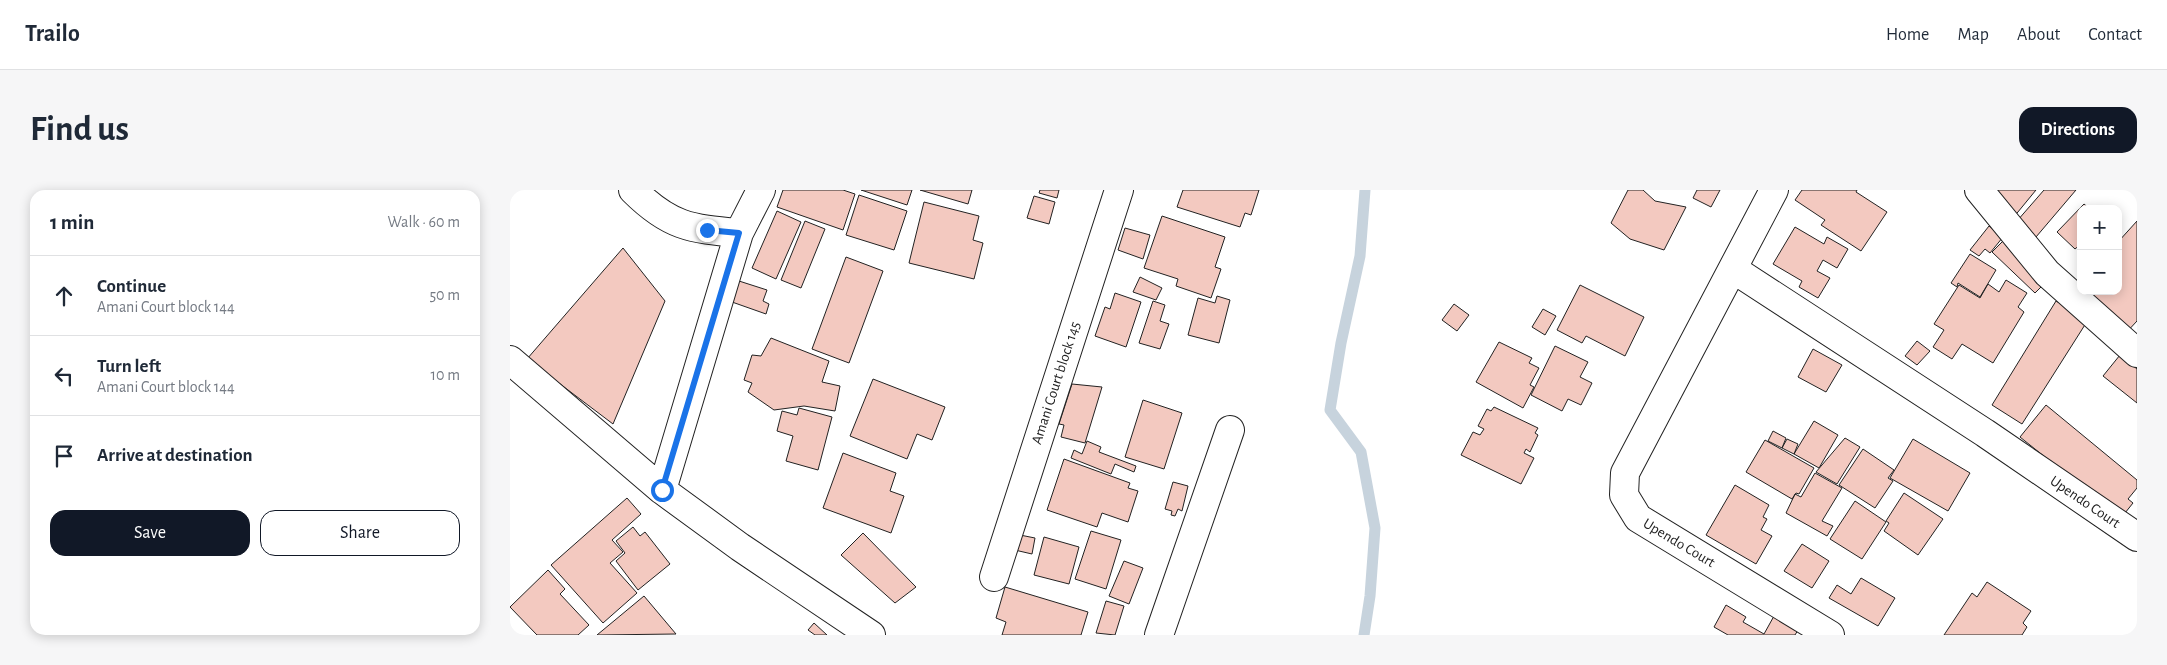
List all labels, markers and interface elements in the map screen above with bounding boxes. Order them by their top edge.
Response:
text: Trailo [25,22,80,46]
text: Home [1886,26,1929,44]
text: Map [1957,26,1989,44]
text: About [2017,26,2060,44]
text: Contact [2088,26,2142,44]
button: Directions [2019,107,2137,153]
text: Find us [30,112,129,147]
map controls [2077,205,2122,295]
button: + [2077,205,2122,250]
text: 1 min [50,212,94,233]
text: Walk · 60 m [388,214,460,230]
route end [696,219,719,242]
button: − [2077,250,2122,295]
text: Continue [97,277,166,296]
icon: ahead [50,282,78,310]
text: 50 m [429,287,460,303]
text: Amani Court block 144 [97,299,235,315]
street label: Amani Court block 145 [1029,320,1083,446]
text: Turn left [97,357,161,376]
icon: left [50,362,78,390]
text: 10 m [431,367,460,383]
text: Amani Court block 144 [97,379,235,395]
icon: arrive [50,442,78,470]
text: Arrive at destination [97,446,253,465]
street label: Upendo Court [2047,473,2123,531]
route start [651,479,674,502]
button: Save [50,510,250,556]
button: Share [260,510,460,556]
street label: Upendo Court [1640,516,1718,570]

